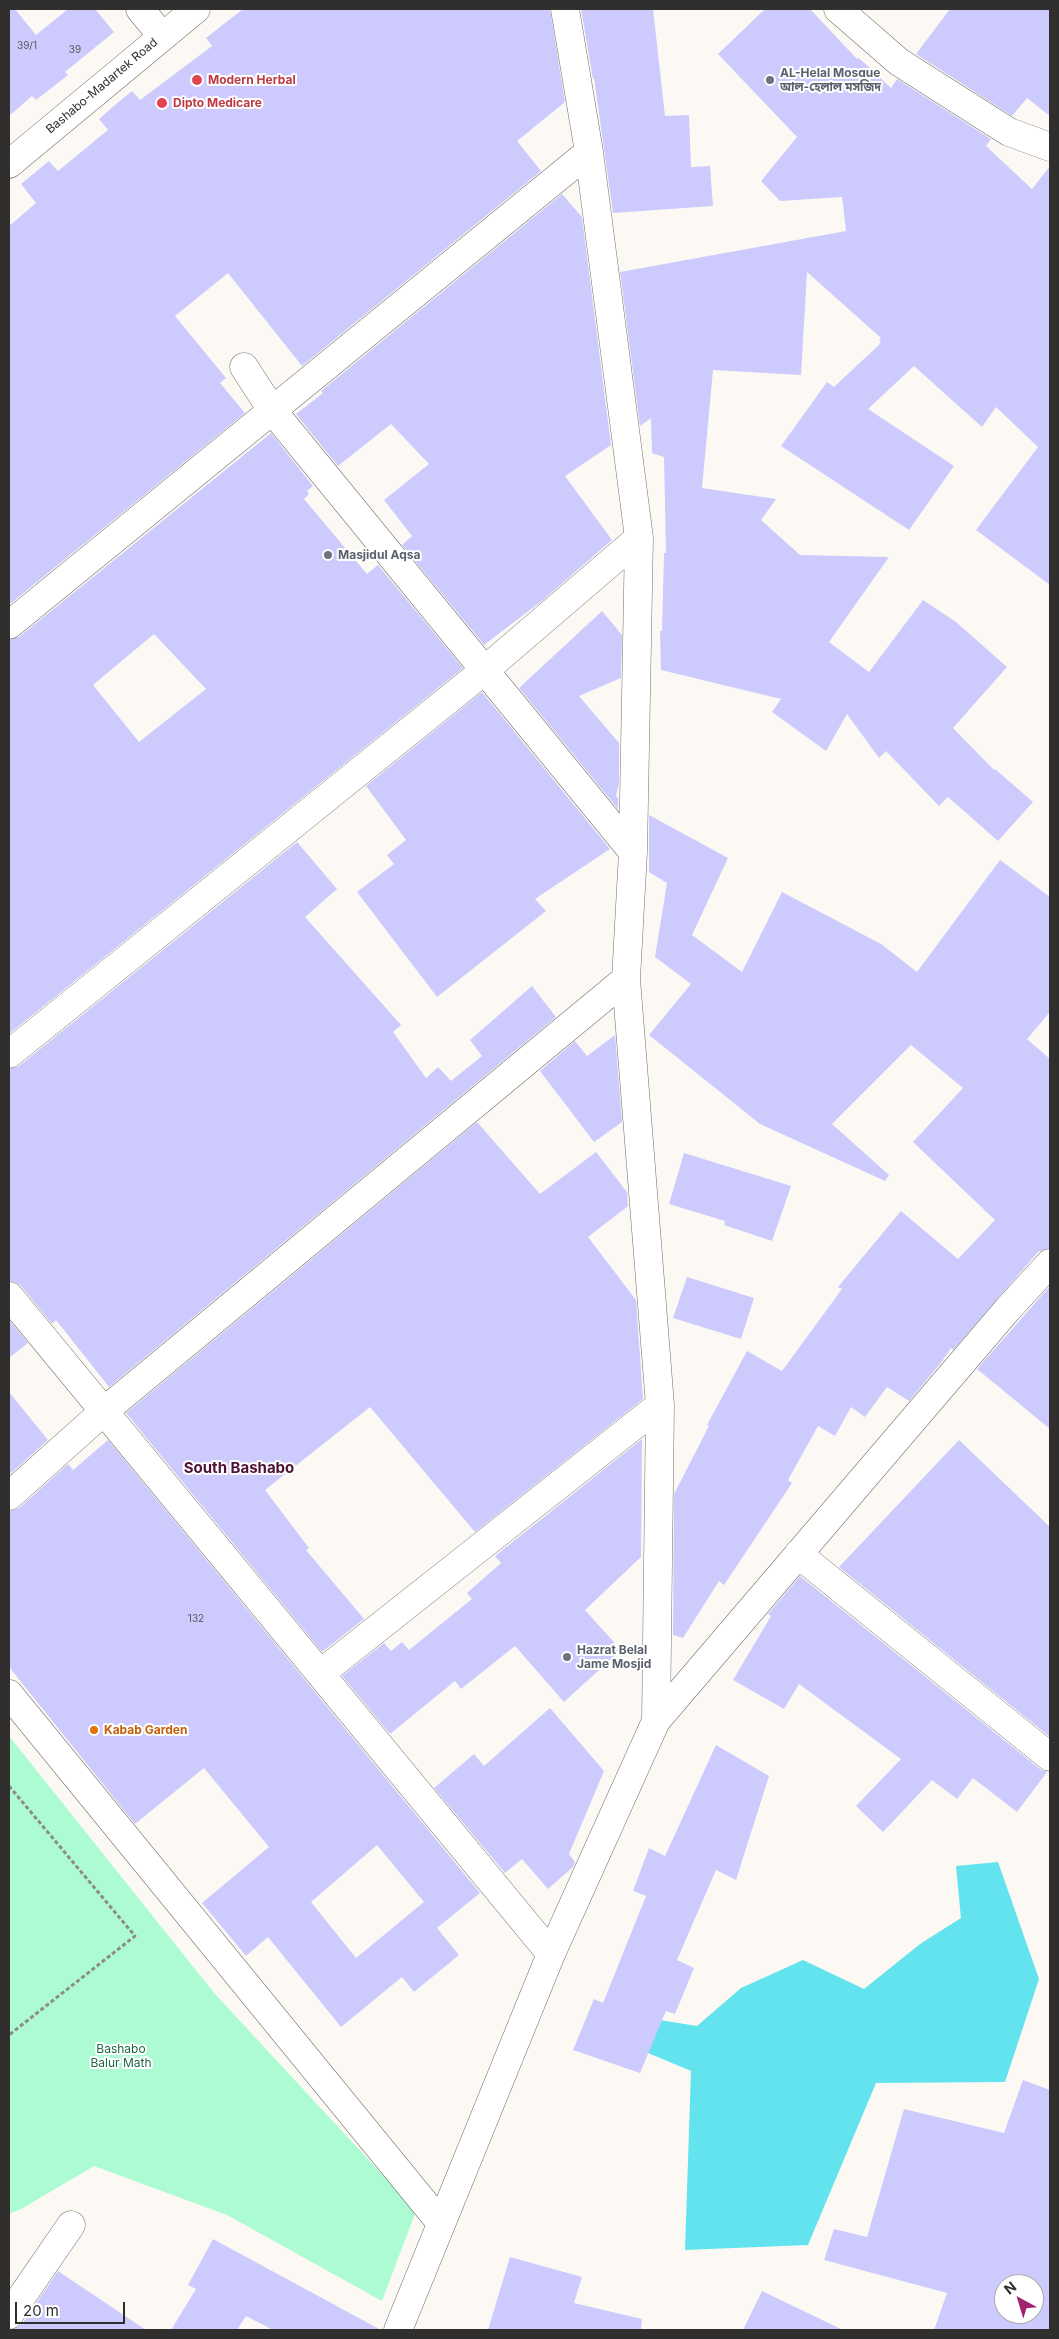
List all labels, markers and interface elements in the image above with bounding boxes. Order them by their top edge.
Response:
street label: Bashabo-Madartek Road [43,35,161,137]
house number: 39/1 [17,40,37,52]
house number: 39 [69,44,81,56]
place label: AL-Helal Mosque আল-হেলাল মসজিদ [780,66,881,94]
marker: Modern Herbal [190,73,204,87]
place label: Modern Herbal [208,73,296,87]
marker: AL-Helal Mosque আল-হেলাল মসজিদ [764,74,776,86]
marker: Dipto Medicare [155,96,169,110]
place label: Dipto Medicare [173,96,262,110]
place label: Masjidul Aqsa [338,548,420,562]
marker: Masjidul Aqsa [322,549,334,561]
district label: South Bashabo [184,1459,294,1477]
house number: 132 [188,1613,204,1625]
place label: Hazrat Belal Jame Mosjid [577,1643,651,1671]
marker: Hazrat Belal Jame Mosjid [561,1651,573,1663]
place label: Kabab Garden [104,1723,187,1737]
marker: Kabab Garden [88,1724,100,1736]
park label: Bashabo Balur Math [90,2042,152,2070]
north arrow [994,2274,1044,2324]
text: N [1000,2278,1019,2298]
scale bar [18,2292,128,2324]
text: 20 m [23,2301,59,2320]

